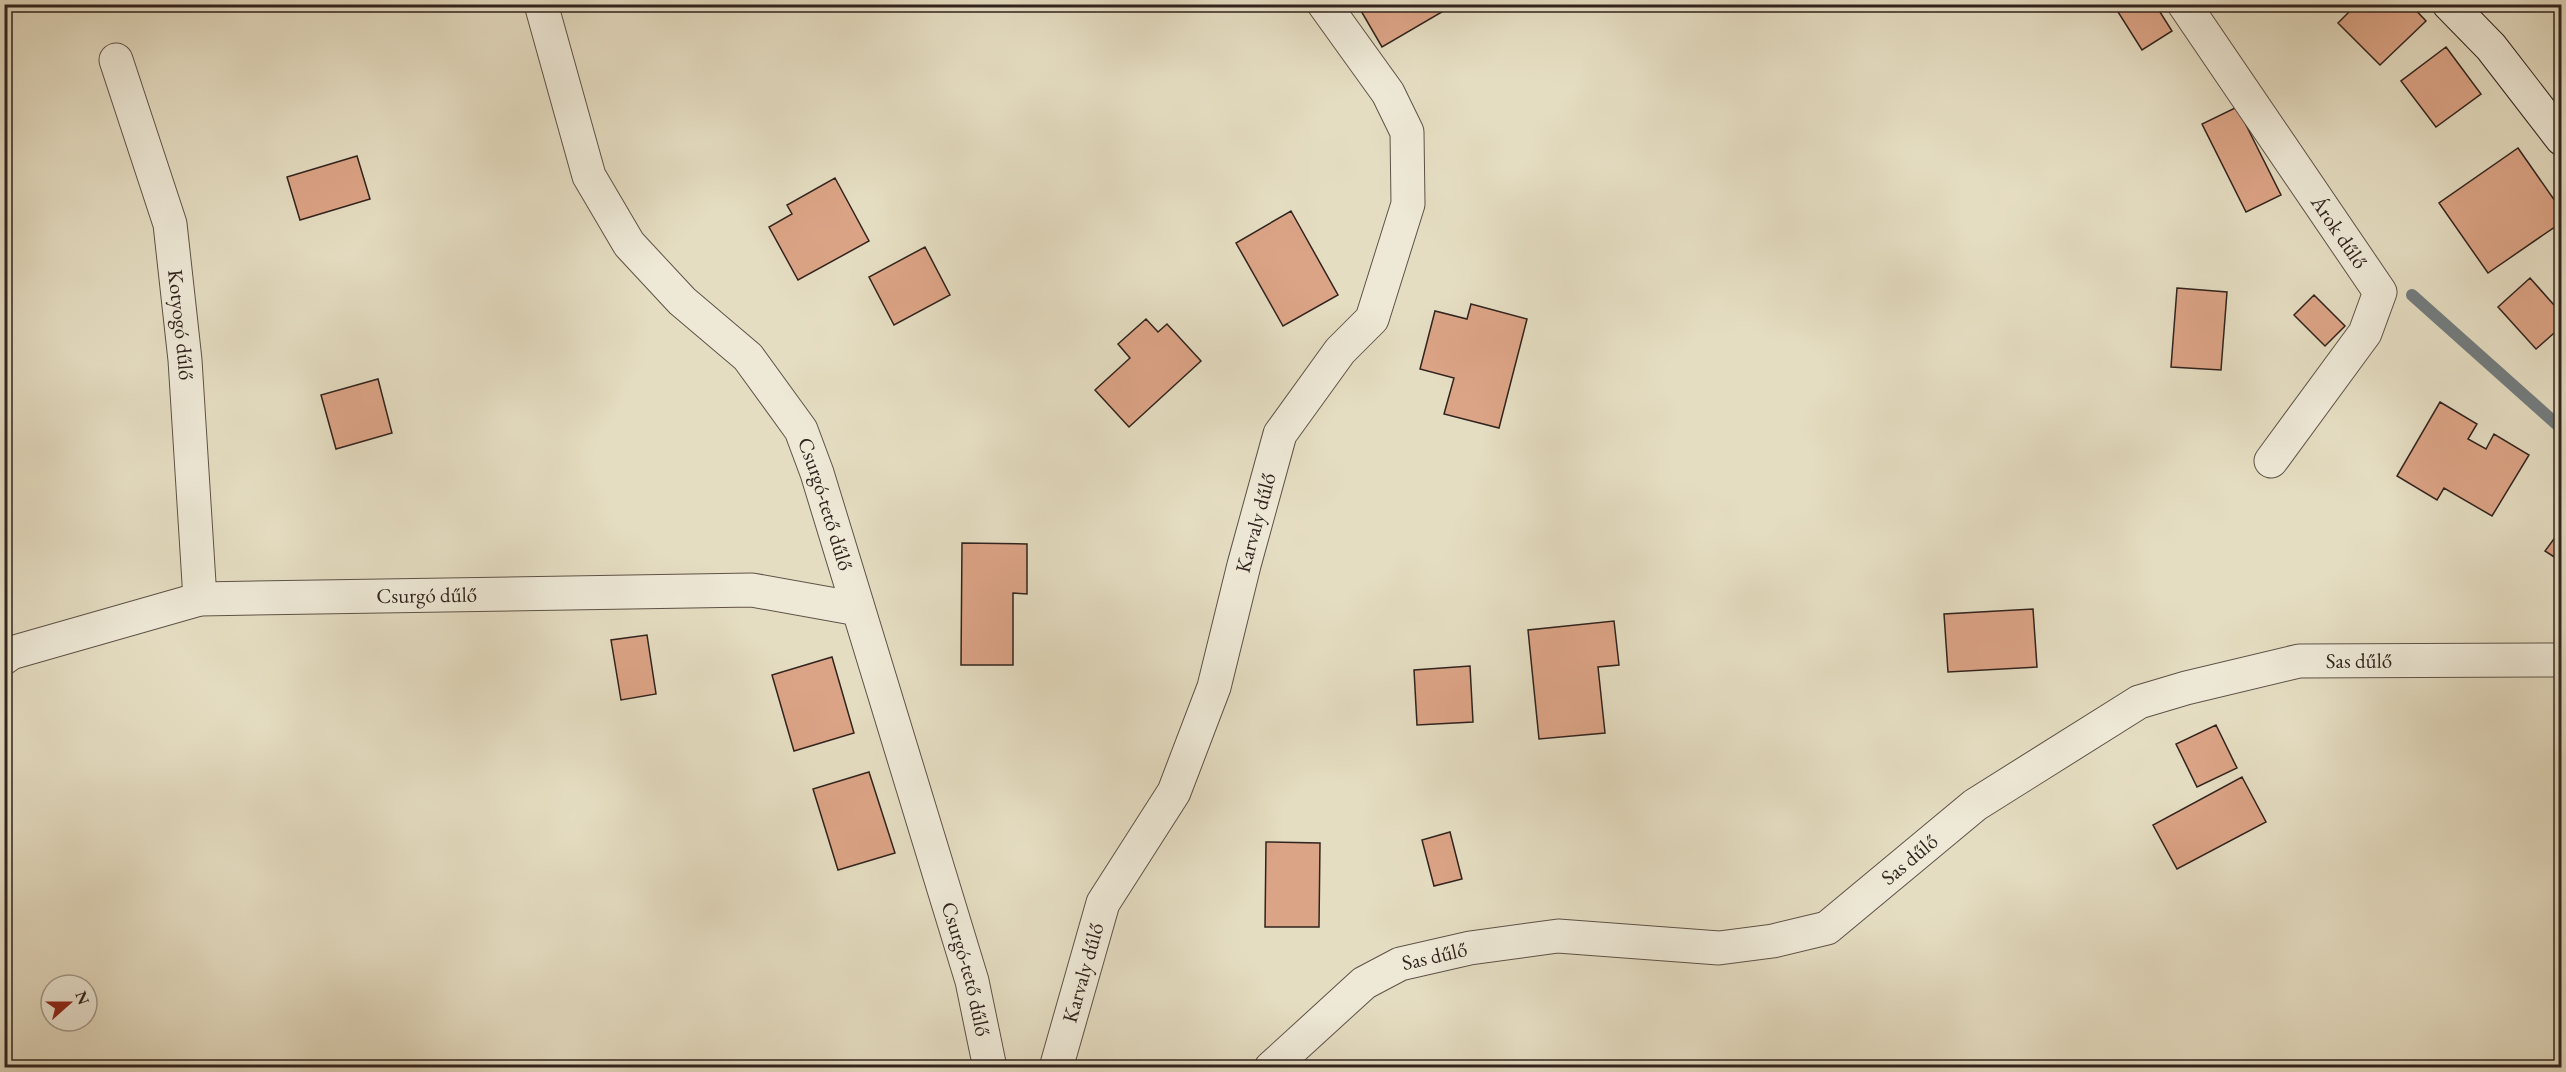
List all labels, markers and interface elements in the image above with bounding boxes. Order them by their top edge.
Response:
street label: Árok dűlő [2305,189,2374,274]
street label: Kotyogó dűlő [162,268,200,381]
street label: Csurgó-tető dűlő [792,433,860,574]
street label: Karvaly dűlő [1229,470,1282,576]
street label: Csurgó dűlő [376,580,477,609]
street label: Sas dűlő [2326,647,2392,674]
street label: Sas dűlő [1875,827,1943,891]
street label: Csurgó-tető dűlő [936,898,997,1039]
street label: Karvaly dűlő [1056,920,1110,1026]
street label: Sas dűlő [1399,935,1470,976]
north arrow [39,973,99,1033]
text: N [70,988,95,1008]

